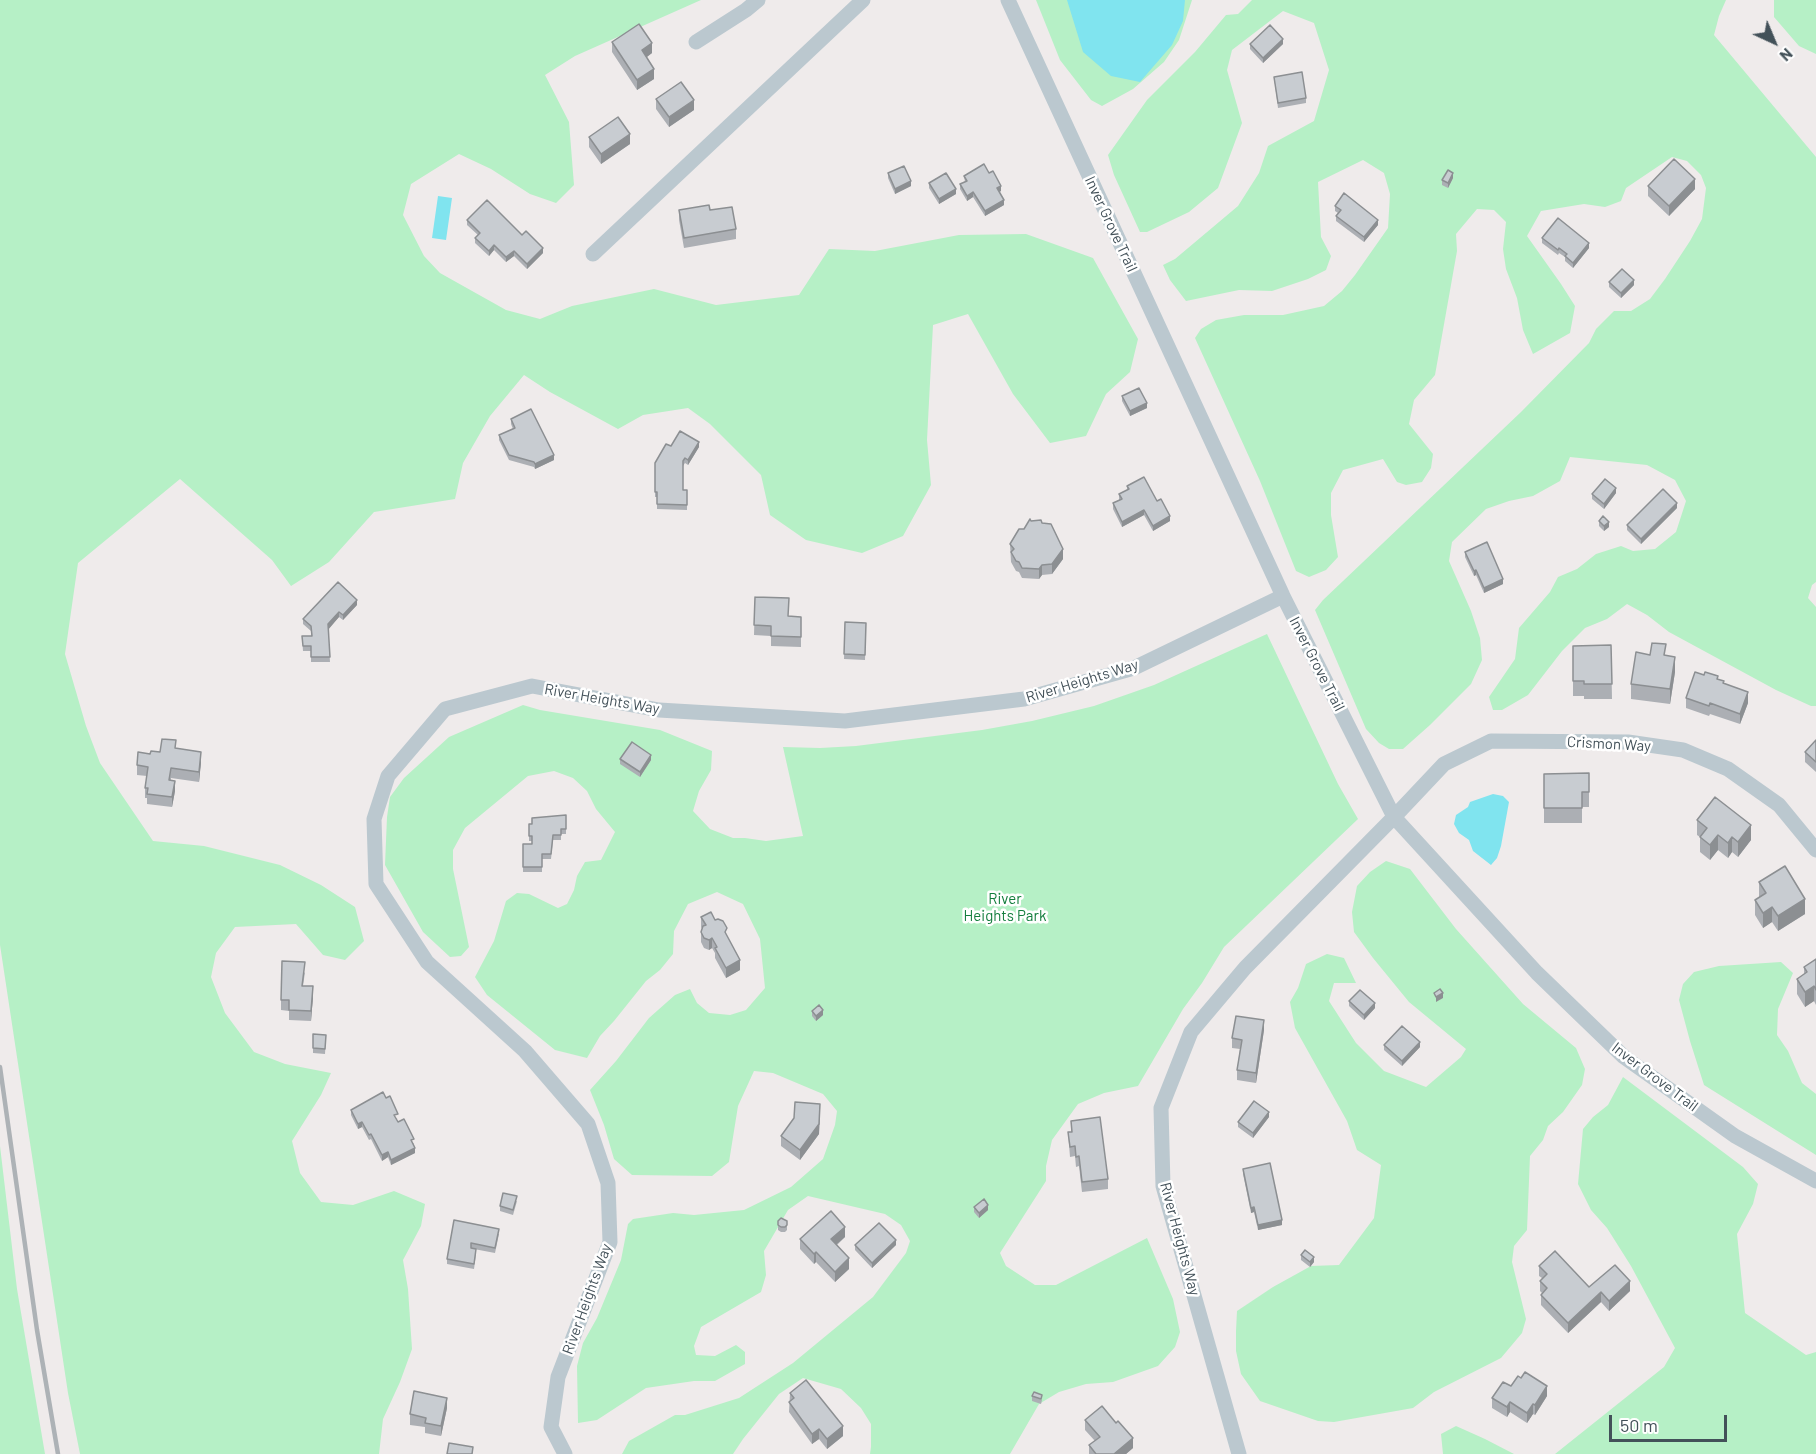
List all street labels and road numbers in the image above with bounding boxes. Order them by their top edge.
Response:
street label: Inver Grove Trail [1081,173,1141,275]
street label: Inver Grove Trail [1285,614,1349,714]
street label: River Heights Way [1024,655,1140,707]
street label: River Heights Way [543,680,661,718]
street label: Crismon Way [1567,733,1651,755]
street label: Inver Grove Trail [1608,1039,1702,1115]
street label: River Heights Way [1156,1180,1204,1298]
street label: River Heights Way [559,1241,615,1357]

